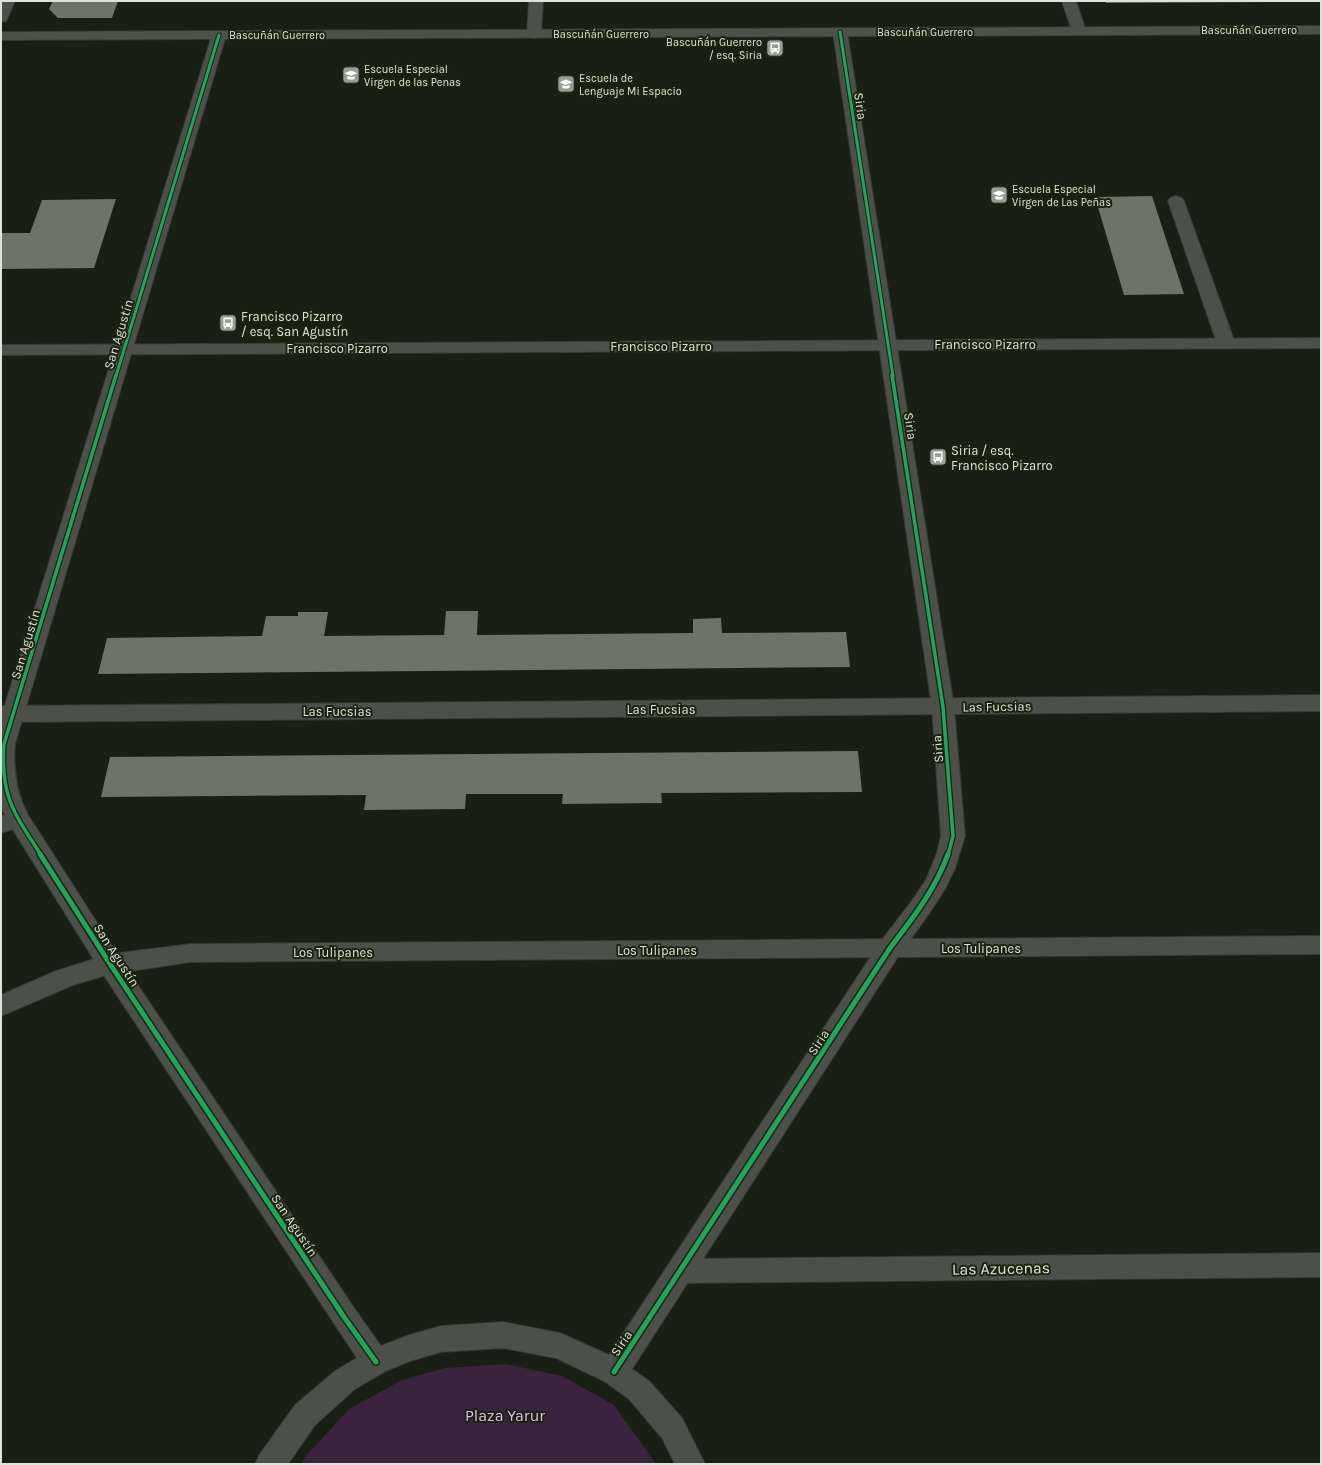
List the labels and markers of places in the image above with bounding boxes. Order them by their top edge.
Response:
place label: Bascuñán Guerrero / esq. Siria [666,36,762,62]
bus stop icon: Bascuñán Guerrero / esq. Siria [765,38,785,58]
place label: Escuela Especial Virgen de las Penas [364,63,461,89]
school or university icon: Escuela Especial Virgen de las Penas [341,65,361,85]
place label: Escuela de Lenguaje Mi Espacio [579,72,682,98]
school or university icon: Escuela de Lenguaje Mi Espacio [556,74,576,94]
place label: Escuela Especial Virgen de Las Peñas [1012,183,1111,209]
school or university icon: Escuela Especial Virgen de Las Peñas [989,185,1009,205]
place label: Francisco Pizarro / esq. San Agustín [241,309,348,340]
bus stop icon: Francisco Pizarro / esq. San Agustín [218,313,238,333]
place label: Siria / esq. Francisco Pizarro [951,443,1053,473]
bus stop icon: Siria / esq. Francisco Pizarro [928,447,948,467]

